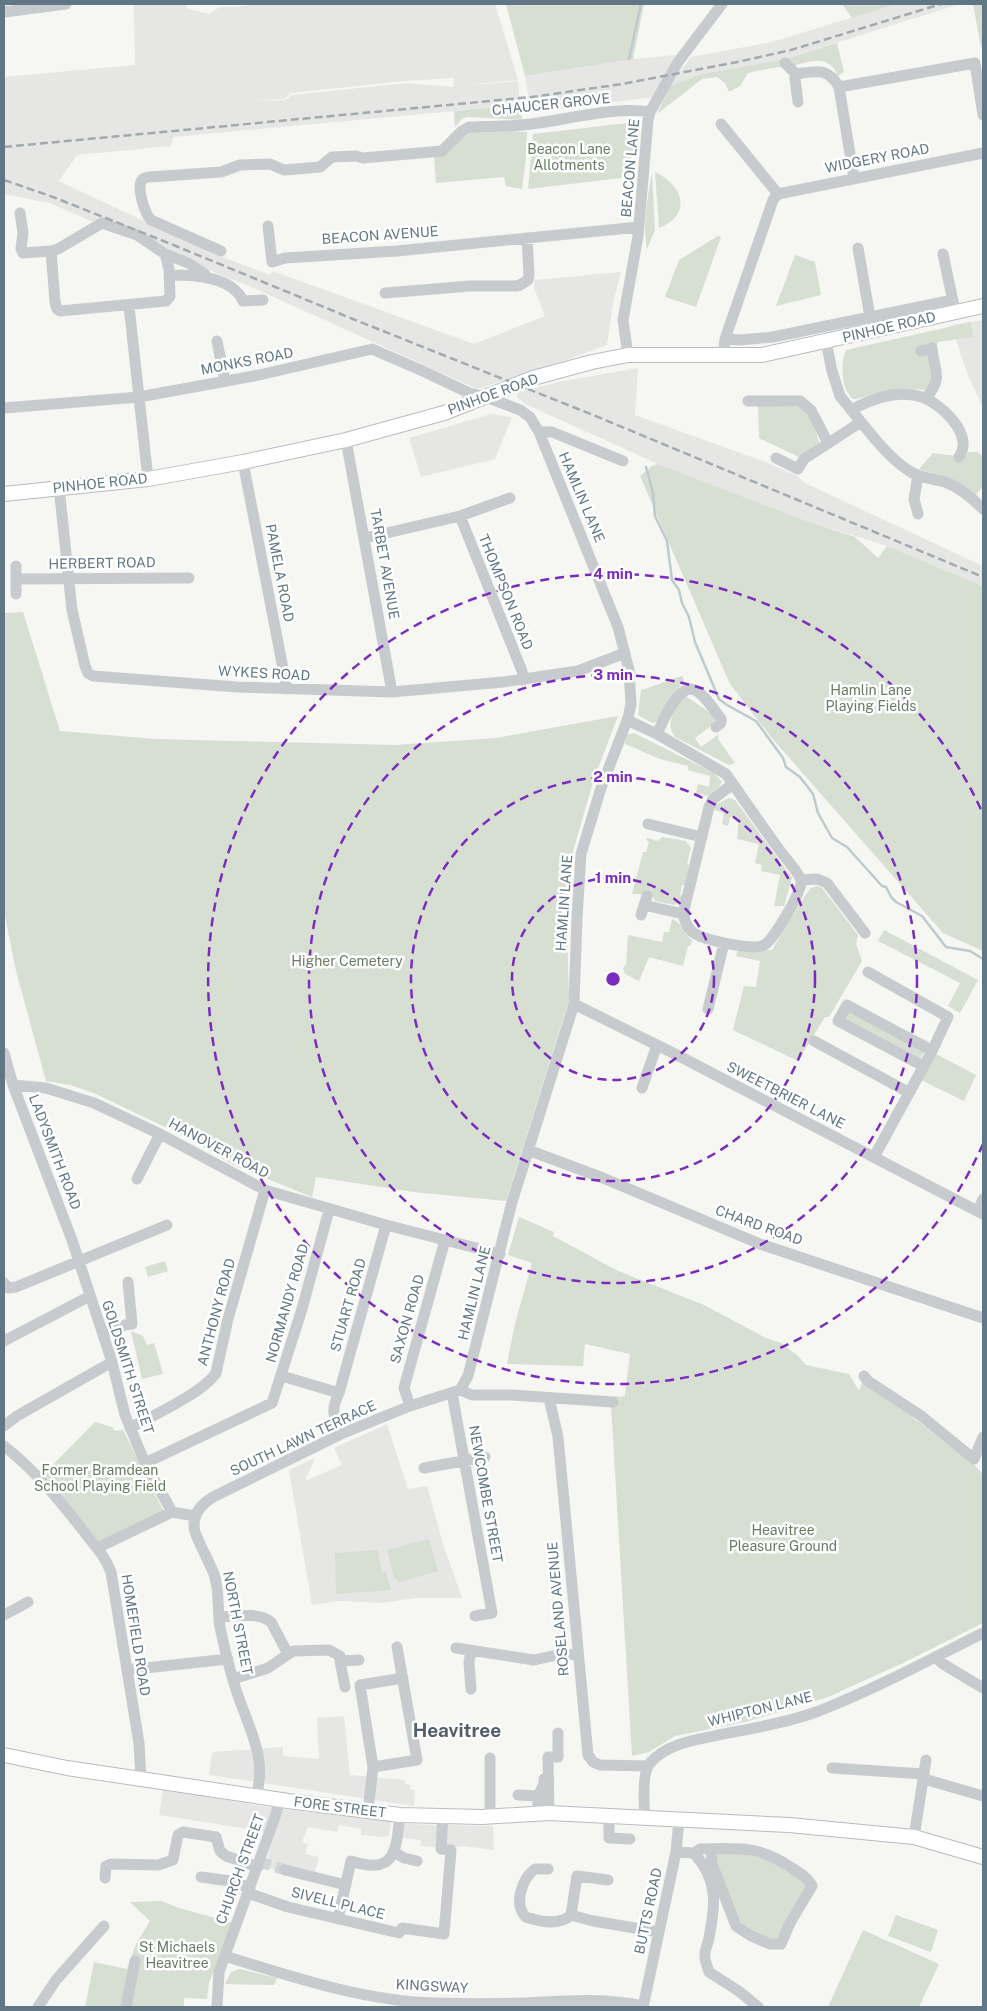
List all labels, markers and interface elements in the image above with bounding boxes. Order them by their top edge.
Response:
street label: CHAUCER GROVE [491,90,611,118]
street label: BEACON LANE [618,118,642,218]
street label: WIDGERY ROAD [824,140,930,176]
park label: Beacon Lane Allotments [527,141,611,173]
street label: BEACON AVENUE [321,223,439,247]
street label: PINHOE ROAD [841,308,937,346]
street label: MONKS ROAD [199,344,295,378]
street label: PINHOE ROAD [445,370,541,418]
street label: HAMLIN LANE [556,449,608,545]
street label: PINHOE ROAD [52,470,148,496]
street label: TARBET AVENUE [367,507,403,621]
street label: PAMELA ROAD [263,523,297,623]
street label: THOMPSON ROAD [476,532,536,652]
street label: HERBERT ROAD [48,554,156,572]
text: 4 min [593,565,633,582]
street label: WYKES ROAD [217,663,311,683]
text: 3 min [593,666,633,683]
park label: Hamlin Lane Playing Fields [826,682,916,714]
text: 2 min [593,768,633,785]
street label: HAMLIN LANE [553,854,575,952]
text: 1 min [595,869,631,886]
park label: Higher Cemetery [291,953,403,969]
centre of rings [604,970,622,988]
street label: SWEETBRIER LANE [724,1058,848,1132]
street label: LADYSMITH ROAD [26,1092,84,1212]
street label: HANOVER ROAD [166,1115,272,1181]
street label: CHARD ROAD [713,1202,805,1248]
street label: NORMANDY ROAD [262,1242,312,1364]
street label: HAMLIN LANE [455,1244,493,1342]
street label: ANTHONY ROAD [194,1256,238,1368]
street label: STUART ROAD [327,1256,369,1354]
street label: SAXON ROAD [387,1273,427,1365]
street label: GOLDSMITH STREET [99,1298,157,1436]
street label: SOUTH LAWN TERRACE [227,1397,379,1479]
street label: NEWCOMBE STREET [466,1424,506,1564]
park label: Former Bramdean School Playing Field [34,1462,166,1494]
park label: Heavitree Pleasure Ground [729,1522,837,1554]
street label: ROSELAND AVENUE [544,1541,572,1677]
street label: NORTH STREET [220,1570,256,1676]
street label: HOMEFIELD ROAD [118,1573,154,1697]
street label: WHIPTON LANE [706,1688,814,1730]
district label: Heavitree [413,1719,501,1741]
street label: FORE STREET [293,1793,387,1821]
street label: CHURCH STREET [213,1812,267,1926]
street label: BUTTS ROAD [631,1866,665,1956]
street label: SIVELL PLACE [289,1884,387,1922]
park label: St Michaels Heavitree [139,1939,215,1971]
street label: KINGSWAY [395,1976,469,1996]

